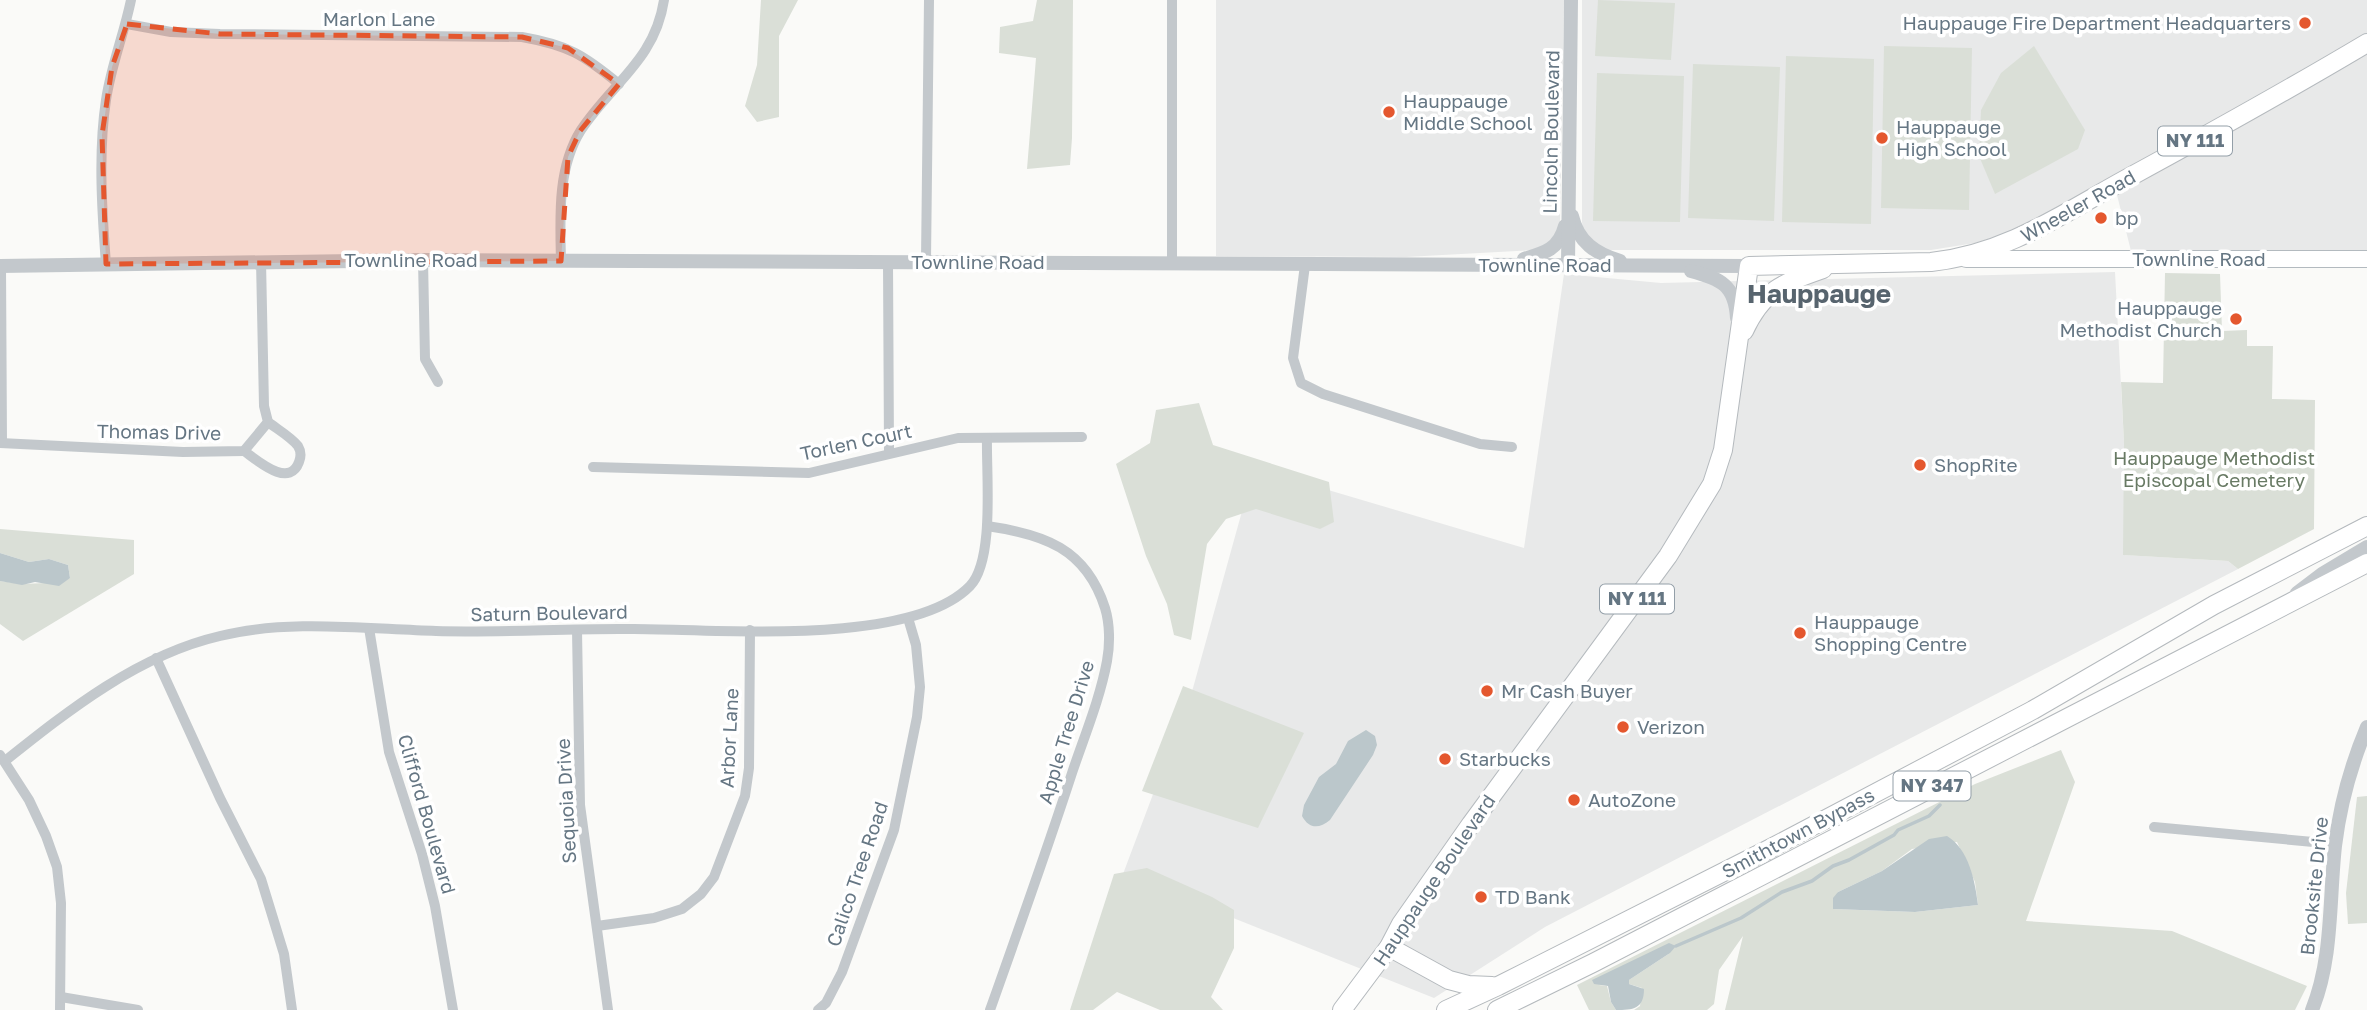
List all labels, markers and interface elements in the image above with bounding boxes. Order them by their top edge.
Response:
street label: Marlon Lane [323,7,435,30]
place label: Hauppauge Fire Department Headquarters [1902,11,2291,34]
marker: Hauppauge Fire Department Headquarters [2297,15,2313,31]
street label: Lincoln Boulevard [1538,50,1563,214]
place label: Hauppauge Middle School [1403,89,1533,134]
marker: Hauppauge Middle School [1381,104,1397,120]
place label: Hauppauge High School [1896,115,2007,160]
road number: NY 111 [2158,126,2232,156]
marker: Hauppauge High School [1874,130,1890,146]
street label: Wheeler Road [2016,165,2139,247]
place label: bp [2115,206,2138,229]
marker: bp [2093,210,2109,226]
street label: Townline Road [2132,247,2266,270]
street label: Townline Road [344,248,478,271]
street label: Townline Road [911,250,1045,273]
street label: Townline Road [1478,253,1612,276]
district label: Hauppauge [1747,278,1891,309]
place label: Hauppauge Methodist Church [2059,296,2222,341]
marker: Hauppauge Methodist Church [2228,311,2244,327]
street label: Torlen Court [798,418,914,465]
street label: Thomas Drive [97,419,221,444]
park label: Hauppauge Methodist Episcopal Cemetery [2113,446,2315,491]
place label: ShopRite [1934,453,2018,476]
marker: ShopRite [1912,457,1928,473]
road number: NY 111 [1600,584,1674,614]
street label: Saturn Boulevard [470,600,628,625]
place label: Hauppauge Shopping Centre [1814,610,1967,655]
marker: Hauppauge Shopping Centre [1792,625,1808,641]
street label: Apple Tree Drive [1033,657,1098,806]
place label: Mr Cash Buyer [1501,679,1633,702]
marker: Mr Cash Buyer [1479,683,1495,699]
street label: Arbor Lane [714,688,743,788]
place label: Verizon [1637,715,1705,738]
marker: Verizon [1615,719,1631,735]
street label: Clifford Boulevard [394,731,461,896]
street label: Sequoia Drive [551,738,580,864]
place label: Starbucks [1459,747,1551,770]
marker: Starbucks [1437,751,1453,767]
road number: NY 347 [1894,772,1970,800]
street label: Smithtown Bypass [1718,783,1878,883]
place label: AutoZone [1588,788,1676,811]
street label: Hauppauge Boulevard [1368,790,1499,970]
marker: AutoZone [1566,792,1582,808]
street label: Calico Tree Road [821,798,892,949]
street label: Brooksite Drive [2295,816,2332,956]
place label: TD Bank [1495,885,1571,908]
marker: TD Bank [1473,889,1489,905]

